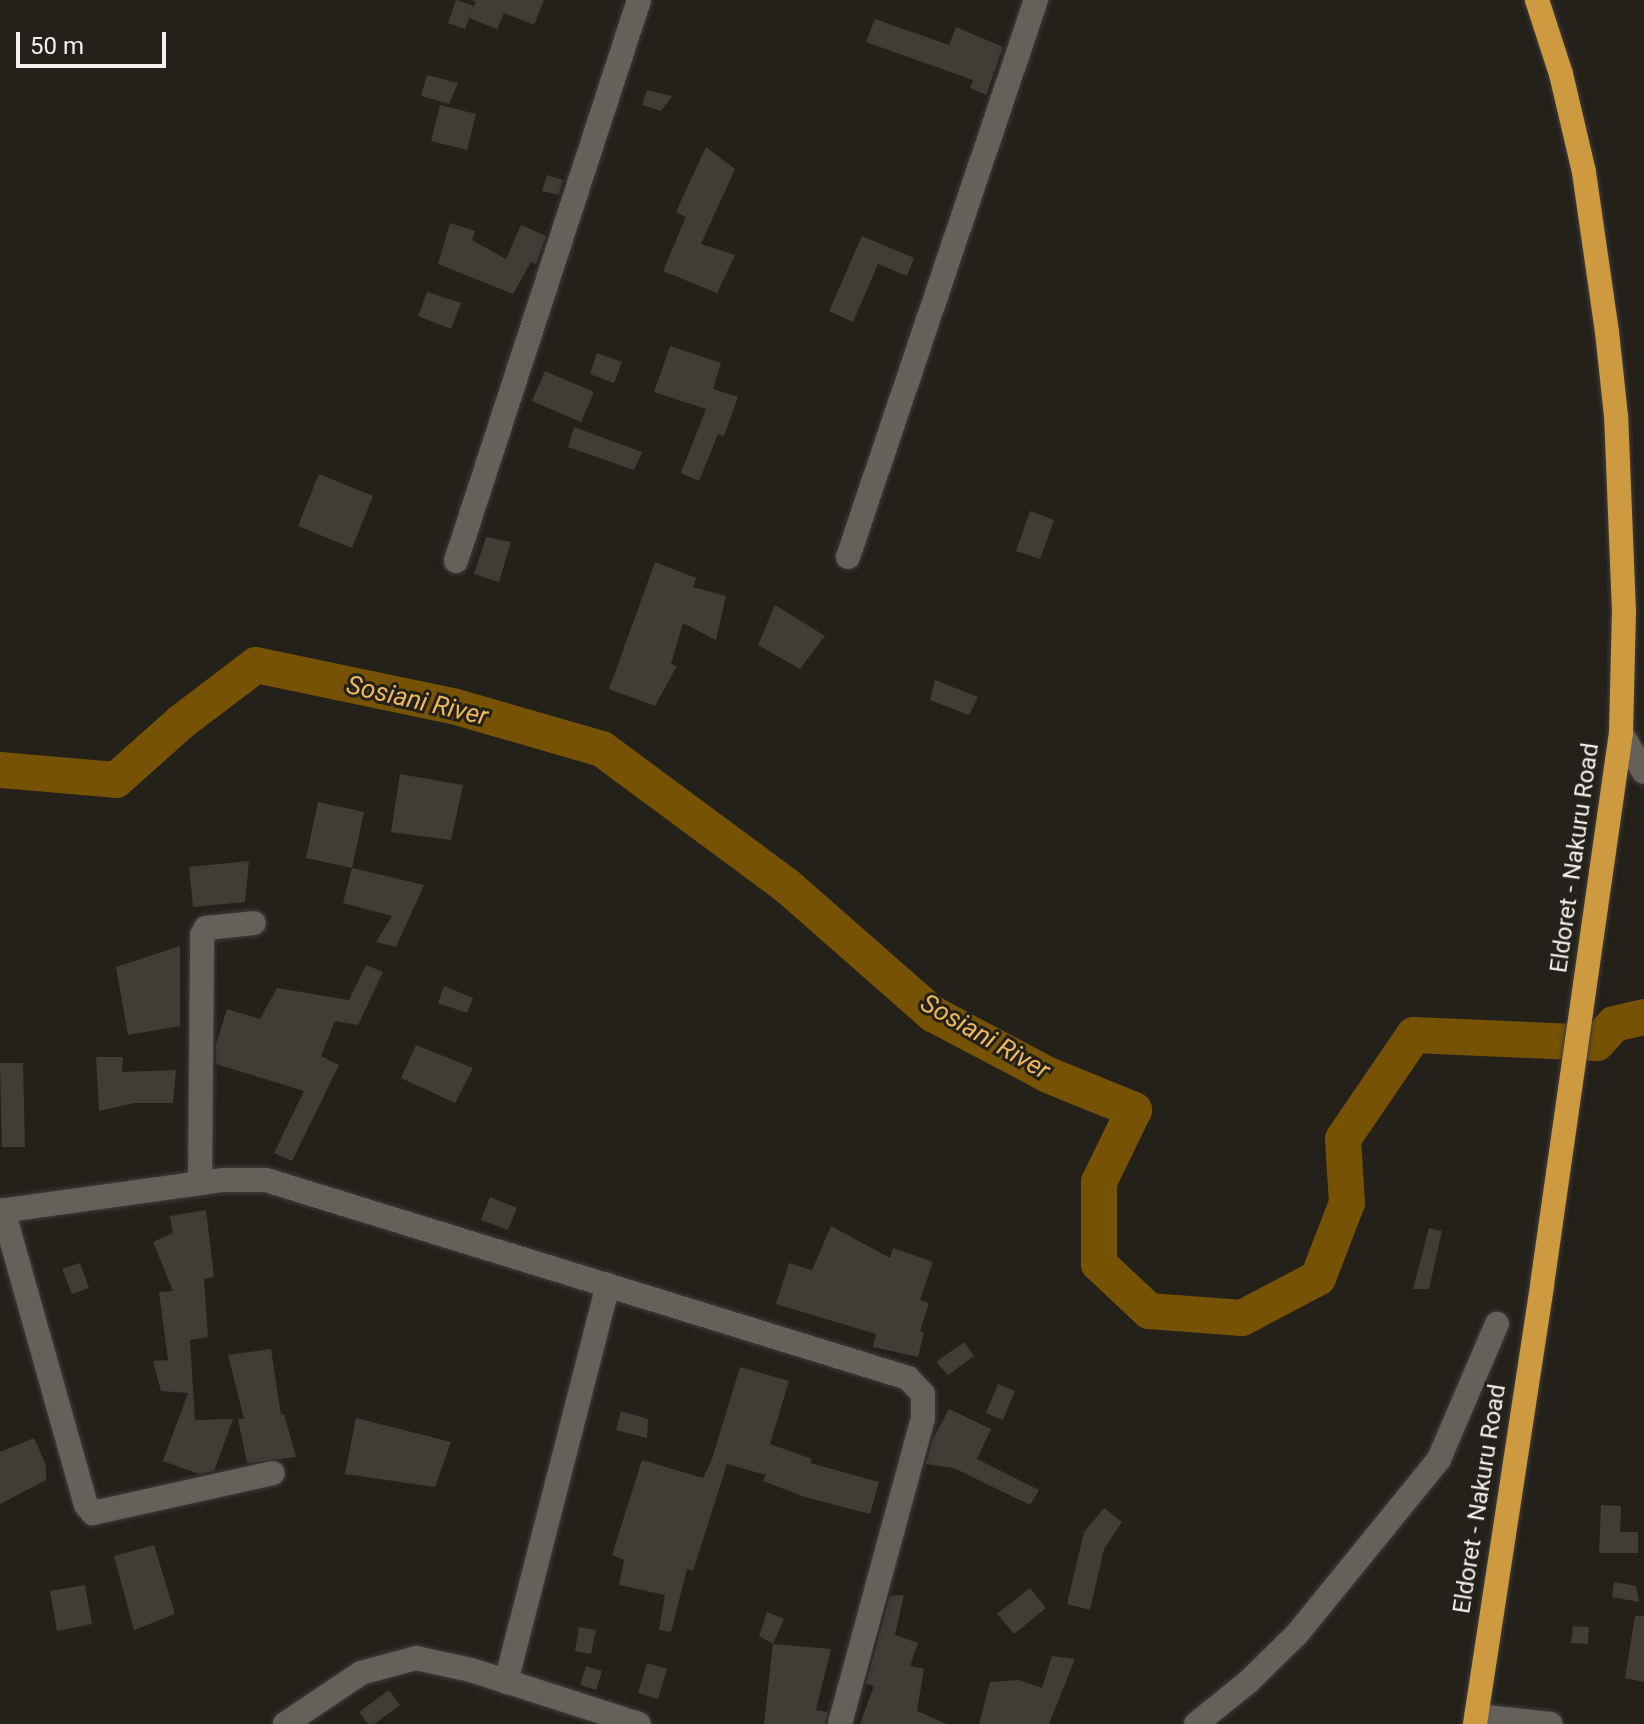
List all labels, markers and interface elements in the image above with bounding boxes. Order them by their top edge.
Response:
scale bar [20,16,170,66]
text: 50 m [30,32,84,60]
water label: Sosiani River [343,670,491,732]
street label: Eldoret - Nakuru Road [1545,741,1605,975]
water label: Sosiani River [915,987,1055,1087]
street label: Eldoret - Nakuru Road [1448,1382,1512,1616]

